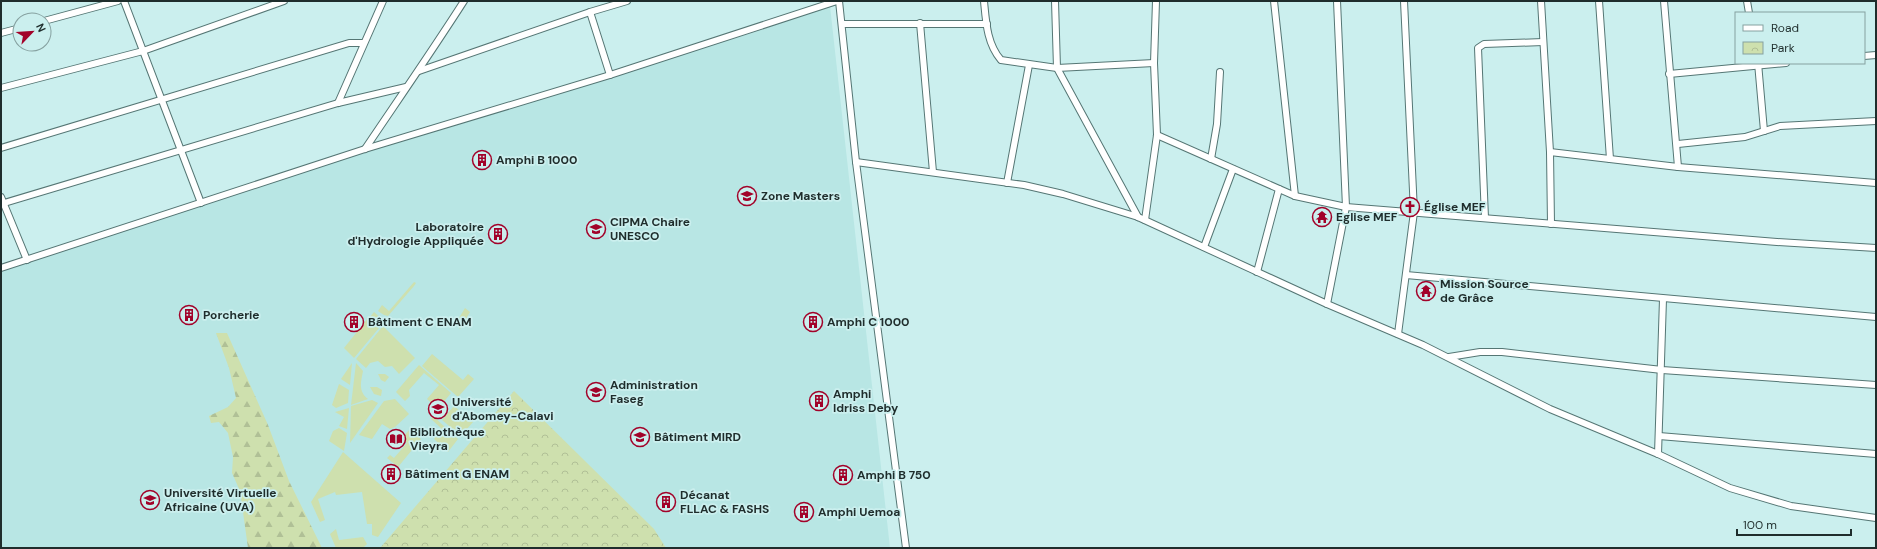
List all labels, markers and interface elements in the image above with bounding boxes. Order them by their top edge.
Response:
north arrow [12,12,52,52]
legend [1735,12,1865,64]
text: Road [1771,20,1799,36]
text: N [33,21,49,34]
text: Park [1771,40,1795,56]
building icon: Amphi B 1000 [471,149,493,171]
place label: Amphi B 1000 [496,152,577,168]
school or university icon: Zone Masters [736,185,758,207]
place label: Zone Masters [761,188,840,204]
church icon: Église MEF [1399,196,1421,218]
place label: Église MEF [1424,199,1486,215]
temple icon: Eglise MEF [1311,206,1333,228]
place label: Eglise MEF [1336,209,1398,225]
place label: CIPMA Chaire UNESCO [610,214,690,244]
school or university icon: CIPMA Chaire UNESCO [585,218,607,240]
place label: Laboratoire d'Hydrologie Appliquée [347,219,484,249]
building icon: Laboratoire d'Hydrologie Appliquée [487,223,509,245]
place label: Mission Source de Grâce [1440,276,1529,306]
temple icon: Mission Source de Grâce [1415,280,1437,302]
building icon: Porcherie [178,304,200,326]
place label: Porcherie [203,307,260,323]
building icon: Bâtiment C ENAM [343,311,365,333]
building icon: Amphi C 1000 [802,311,824,333]
place label: Bâtiment C ENAM [368,314,472,330]
place label: Amphi C 1000 [827,314,910,330]
place label: Administration Faseg [610,377,698,407]
school or university icon: Administration Faseg [585,381,607,403]
place label: Amphi Idriss Deby [833,386,899,416]
building icon: Amphi Idriss Deby [808,390,830,412]
place label: Université d'Abomey-Calavi [452,394,554,424]
school or university icon: Université d'Abomey-Calavi [427,398,449,420]
place label: Bibliothèque Vieyra [410,424,485,454]
school or university icon: Bâtiment MIRD [629,426,651,448]
library icon: Bibliothèque Vieyra [385,428,407,450]
place label: Bâtiment MIRD [654,429,741,445]
building icon: Bâtiment G ENAM [380,463,402,485]
building icon: Amphi B 750 [832,464,854,486]
place label: Bâtiment G ENAM [405,466,509,482]
place label: Amphi B 750 [857,467,931,483]
place label: Université Virtuelle Africaine (UVA) [164,485,276,515]
place label: Décanat FLLAC & FASHS [680,487,769,517]
school or university icon: Université Virtuelle Africaine (UVA) [139,489,161,511]
building icon: Décanat FLLAC & FASHS [655,491,677,513]
building icon: Amphi Uemoa [793,501,815,523]
place label: Amphi Uemoa [818,504,900,520]
scale bar [1737,511,1851,537]
text: 100 m [1743,517,1777,533]

